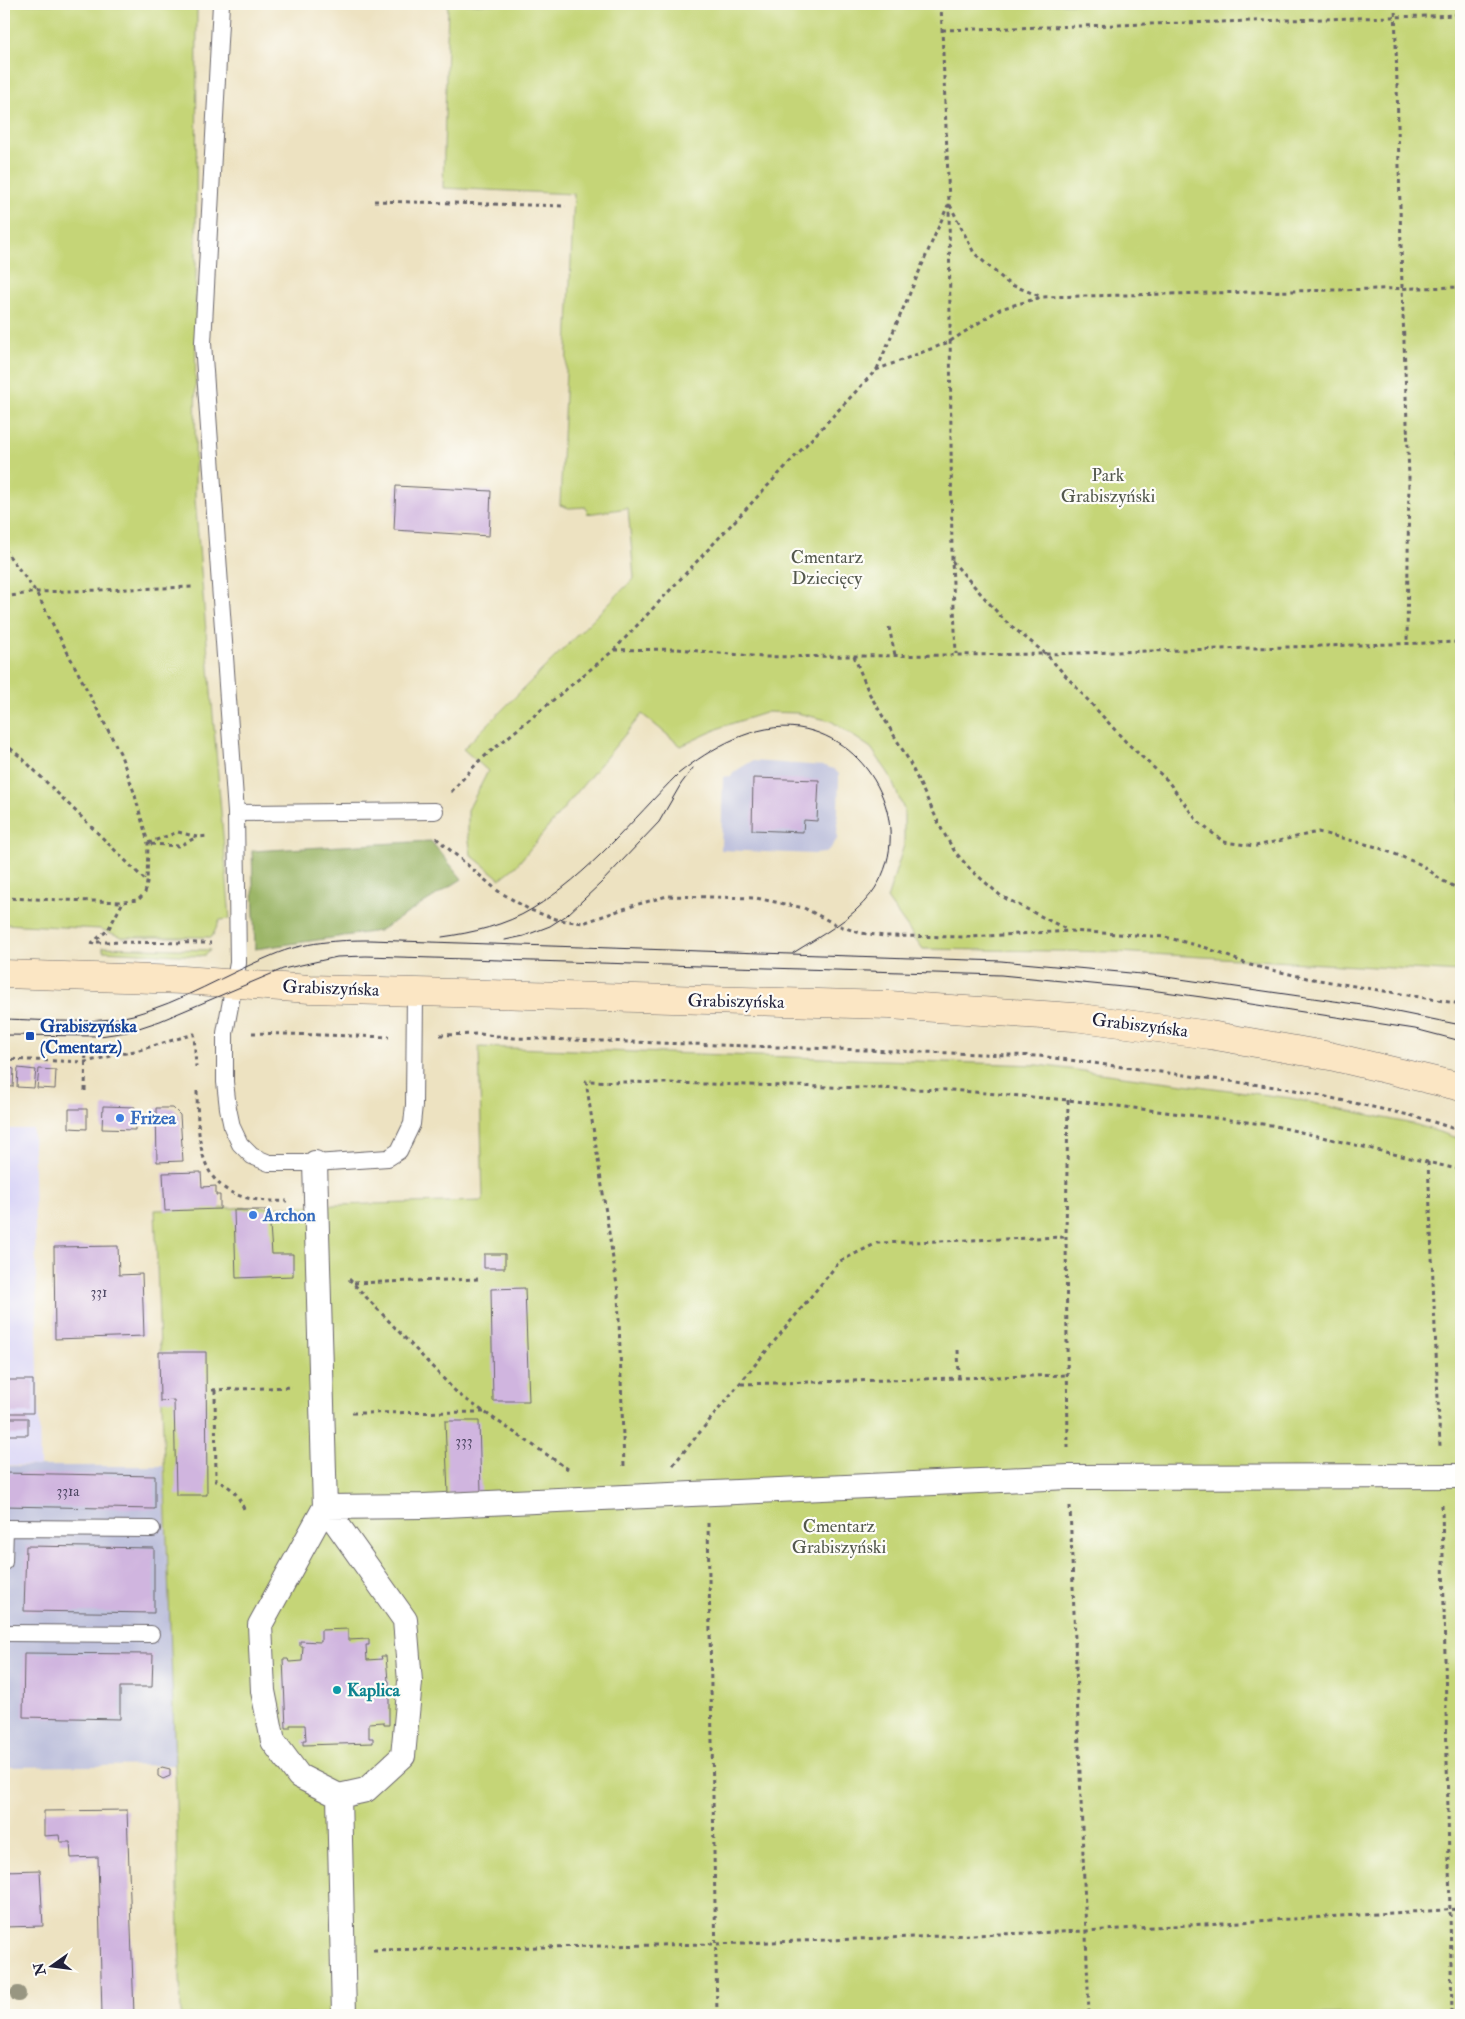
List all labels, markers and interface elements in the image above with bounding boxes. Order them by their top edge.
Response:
park label: Park Grabiszyński [1061,464,1155,508]
park label: Cmentarz Dziecięcy [791,546,863,590]
street label: Grabiszyńska [282,975,380,1002]
street label: Grabiszyńska [687,989,785,1014]
street label: Grabiszyńska [1090,1008,1190,1043]
place label: Grabiszyńska (Cmentarz) [40,1015,137,1059]
marker: Grabiszyńska (Cmentarz) [24,1030,36,1042]
place label: Frizea [130,1107,177,1130]
marker: Frizea [114,1112,126,1124]
place label: Archon [262,1204,316,1227]
marker: Archon [247,1209,259,1221]
house number: 331 [91,1283,107,1302]
house number: 333 [455,1432,473,1451]
house number: 331a [56,1482,80,1501]
park label: Cmentarz Grabiszyński [792,1515,886,1559]
place label: Kaplica [347,1679,401,1702]
marker: Kaplica [331,1684,343,1696]
north arrow [28,1942,78,1992]
text: N [30,1960,50,1978]

